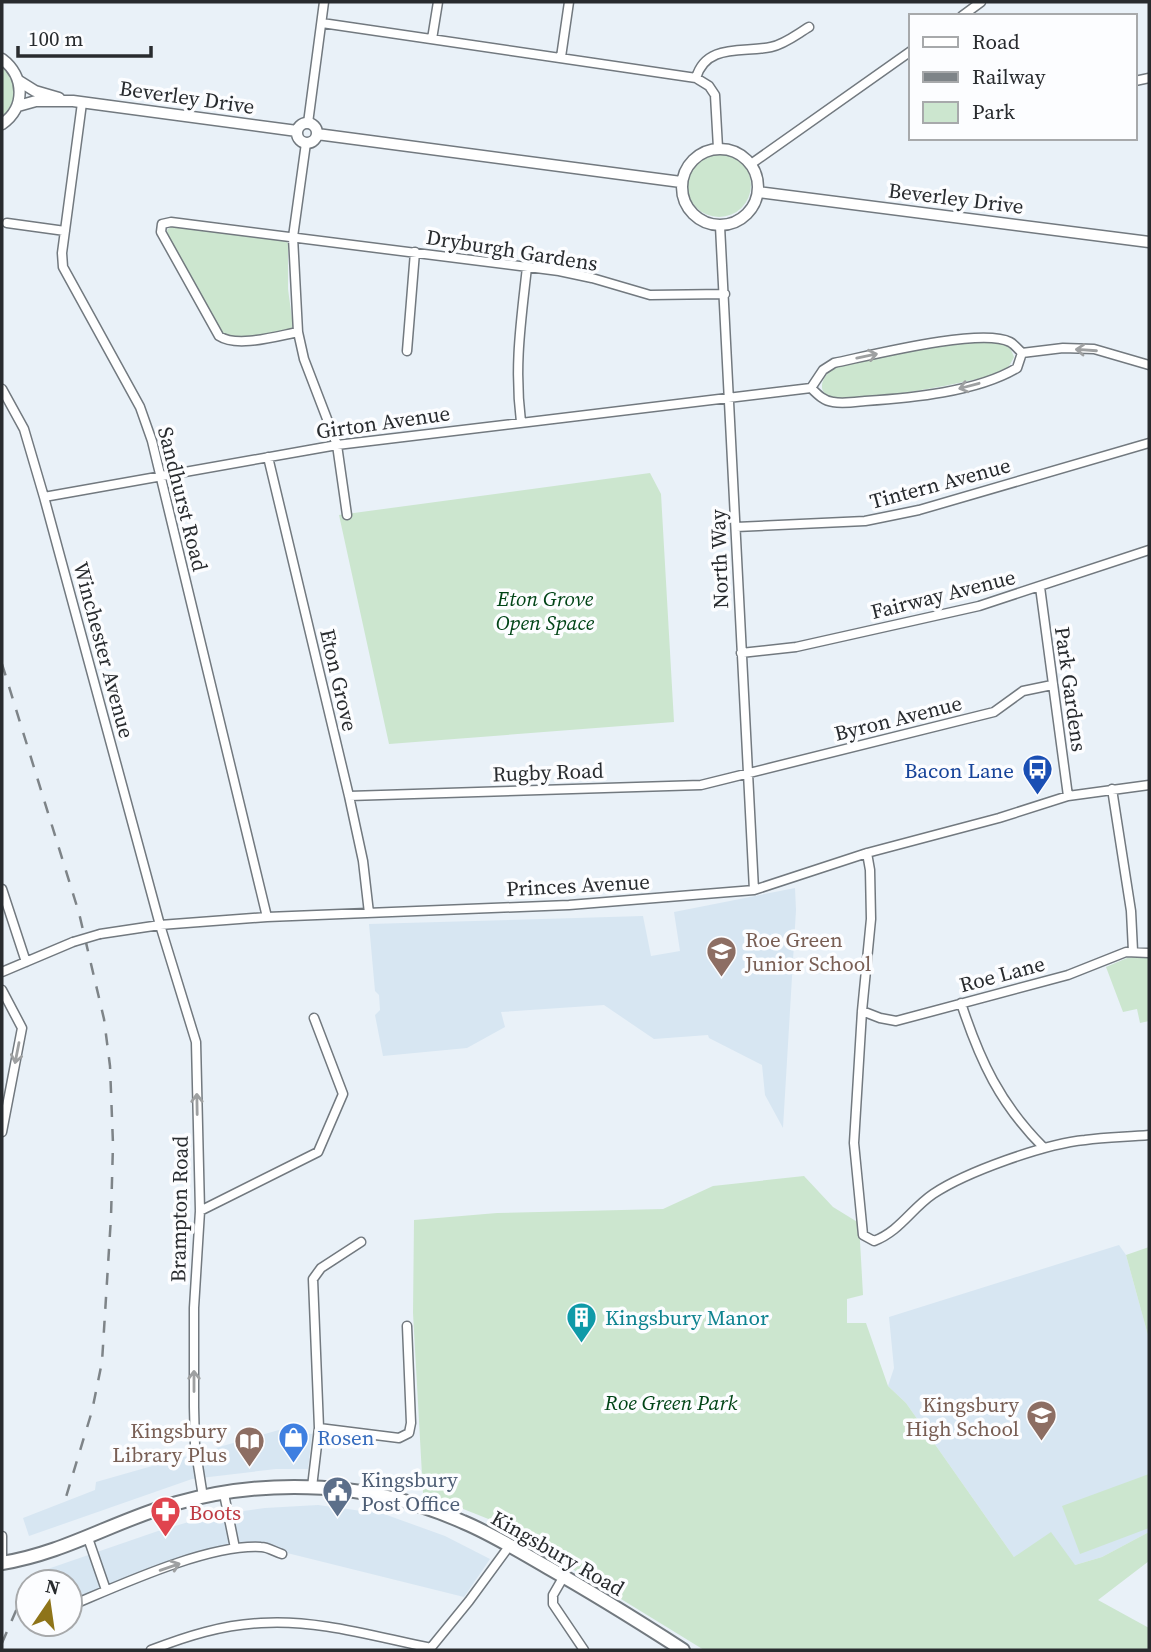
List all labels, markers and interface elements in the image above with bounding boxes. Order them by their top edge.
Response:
scale bar [18,14,150,58]
legend [909,14,1137,140]
text: 100 m [28,24,83,53]
text: Road [972,27,1020,56]
text: Railway [972,62,1046,91]
street label: Beverley Drive [117,73,257,121]
text: Park [972,97,1016,126]
street label: Beverley Drive [887,175,1025,221]
street label: Dryburgh Gardens [424,222,600,278]
one-way arrow [1075,343,1098,356]
one-way arrow [855,348,878,362]
one-way arrow [958,380,980,393]
street label: Girton Avenue [314,398,452,446]
street label: Sandhurst Road [151,424,215,574]
street label: Tintern Avenue [866,450,1014,516]
street label: North Way [703,508,735,609]
street label: Winchester Avenue [67,559,141,741]
street label: Fairway Avenue [868,562,1018,626]
park label: Eton Grove Open Space [496,584,595,637]
street label: Park Gardens [1048,625,1094,753]
street label: Eton Grove [313,626,365,734]
street label: Byron Avenue [831,688,965,748]
bus stop icon: Bacon Lane [1020,753,1054,797]
street label: Rugby Road [492,756,604,788]
place label: Bacon Lane [904,756,1014,785]
street label: Princes Avenue [505,867,651,903]
place label: Roe Green Junior School [744,925,871,978]
school or university icon: Roe Green Junior School [705,934,739,978]
street label: Roe Lane [956,949,1048,999]
one-way arrow [10,1041,23,1064]
one-way arrow [191,1093,204,1116]
street label: Brampton Road [163,1135,195,1283]
building icon: Kingsbury Manor [565,1300,599,1344]
place label: Kingsbury Manor [605,1303,769,1332]
one-way arrow [187,1369,201,1392]
park label: Roe Green Park [604,1388,737,1417]
place label: Kingsbury High School [906,1390,1019,1443]
school or university icon: Kingsbury High School [1025,1399,1059,1443]
place label: Kingsbury Library Plus [112,1416,227,1469]
shop icon: Rosen [277,1420,311,1464]
place label: Rosen [317,1423,375,1452]
library icon: Kingsbury Library Plus [233,1425,267,1469]
place label: Kingsbury Post Office [361,1465,460,1518]
public building icon: Kingsbury Post Office [321,1474,355,1518]
pharmacy icon: Boots [149,1495,183,1539]
place label: Boots [189,1498,241,1527]
street label: Kingsbury Road [486,1503,630,1603]
one-way arrow [158,1560,180,1572]
north arrow [14,1568,84,1638]
text: N [43,1572,63,1601]

